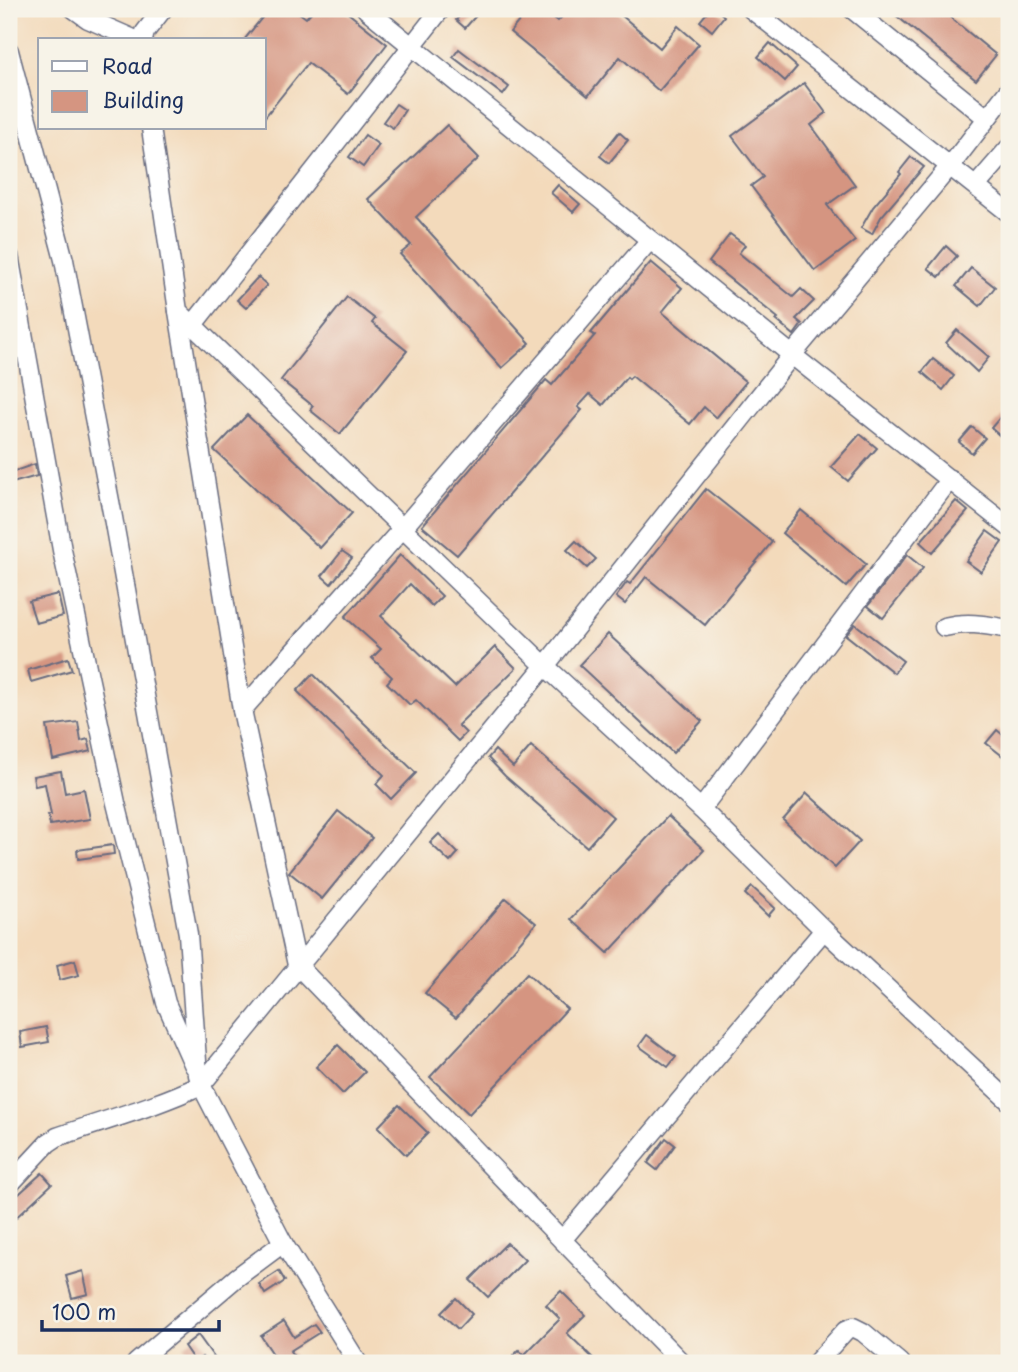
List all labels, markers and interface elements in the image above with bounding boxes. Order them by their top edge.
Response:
legend [38,38,266,130]
text: Road [102,49,153,81]
text: Building [102,83,184,115]
scale bar [42,1288,219,1332]
text: 100 m [52,1295,116,1327]

